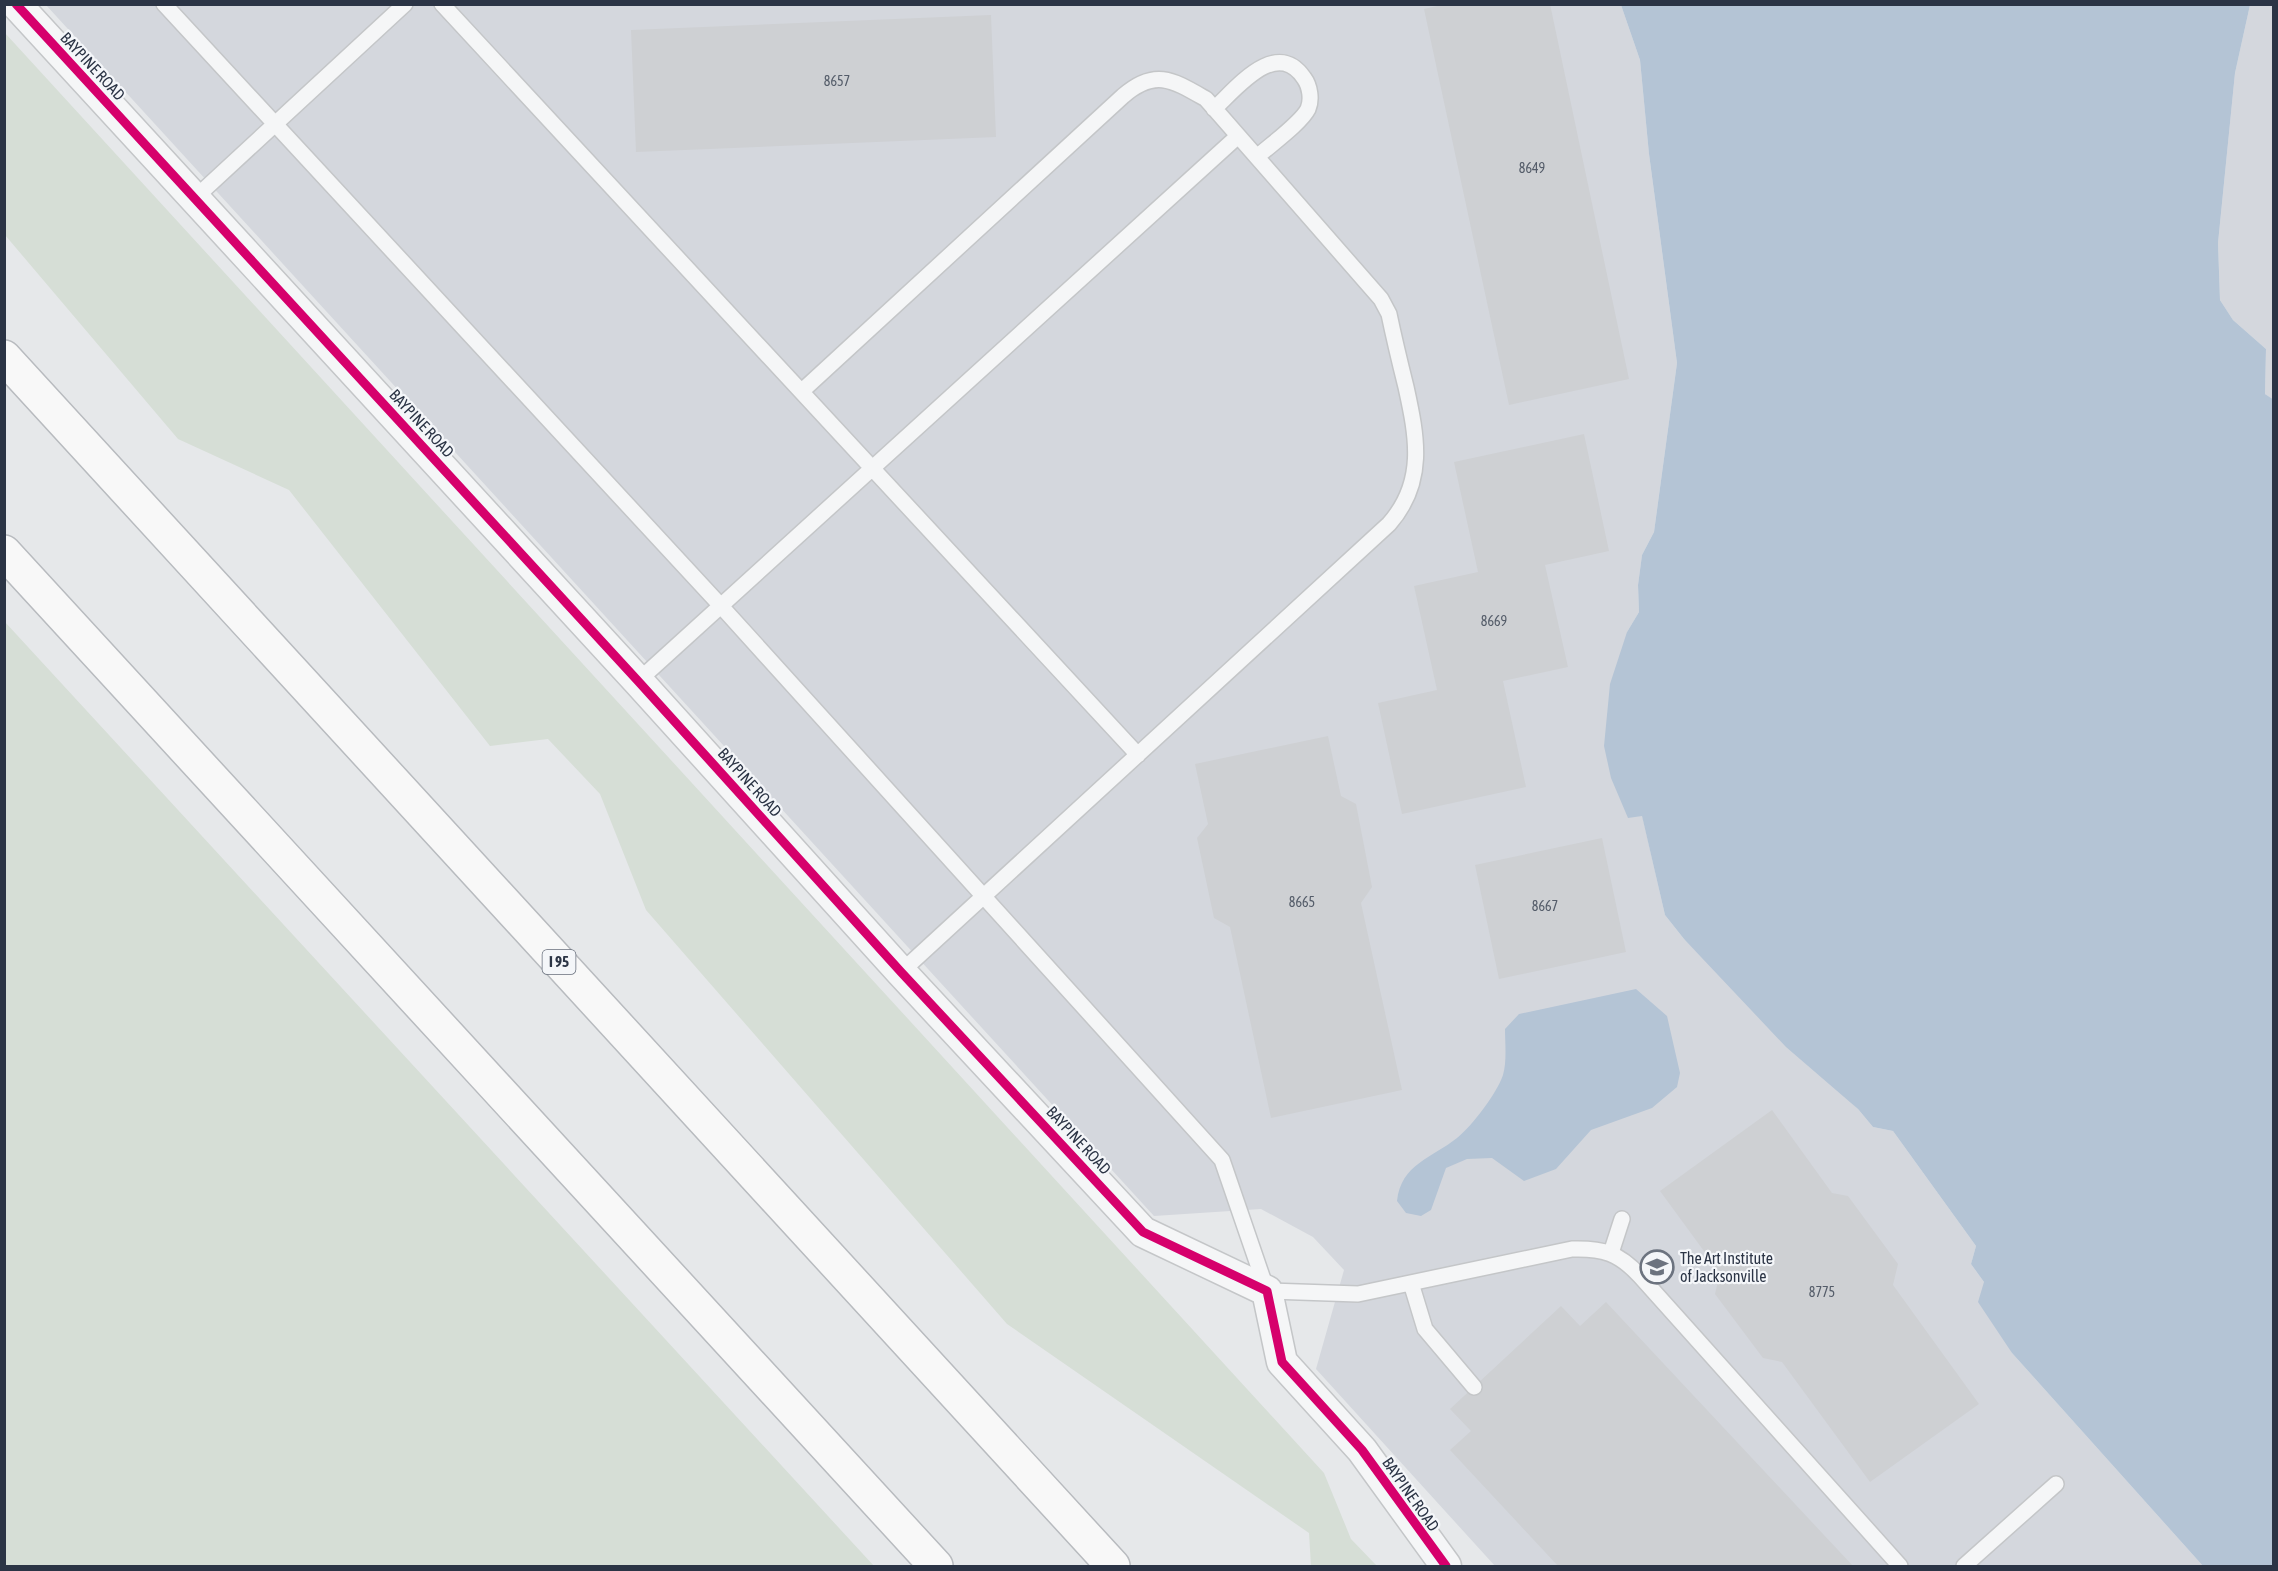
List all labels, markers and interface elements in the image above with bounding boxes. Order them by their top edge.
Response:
street label: BAYPINE ROAD [57,28,129,104]
house number: 8657 [824,73,850,89]
house number: 8649 [1519,160,1545,176]
street label: BAYPINE ROAD [386,385,458,461]
house number: 8669 [1481,613,1507,629]
street label: BAYPINE ROAD [715,744,786,820]
house number: 8665 [1289,894,1315,910]
house number: 8667 [1532,898,1558,914]
road number: I 95 [542,950,576,974]
street label: BAYPINE ROAD [1043,1102,1115,1178]
school or university icon: The Art Institute of Jacksonville [1639,1249,1675,1285]
place label: The Art Institute of Jacksonville [1680,1249,1773,1285]
house number: 8775 [1809,1284,1835,1300]
street label: BAYPINE ROAD [1379,1454,1443,1534]

